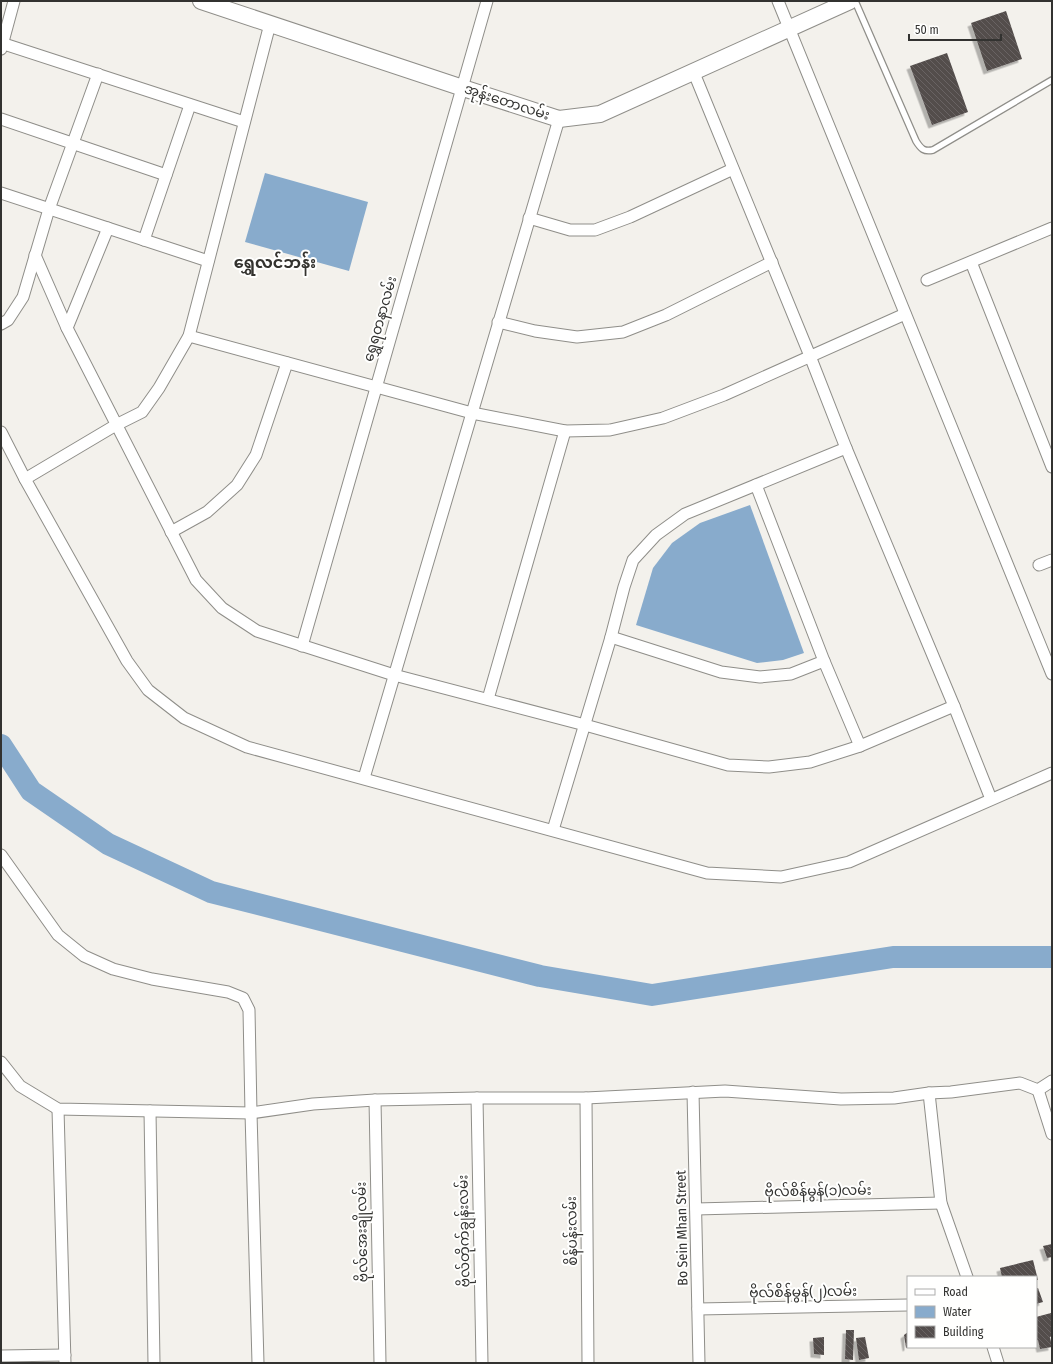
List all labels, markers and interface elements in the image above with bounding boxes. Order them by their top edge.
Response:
scale bar [909,16,1001,42]
text: 50 m [915,23,939,37]
street label: အုန်းတောလမ်း [461,78,552,127]
district label: ရွှေလင်ဘန်း [234,251,316,276]
street label: ရွှေရတနာလမ်း [358,274,403,365]
street label: Bo Sein Mhan Street [672,1170,692,1286]
street label: ဗိုလ်တိုက်ချွန်းလမ်း [453,1174,477,1288]
street label: ဗိုလ်စိန်မွန်(၁)လမ်း [764,1180,872,1203]
street label: ဗိုလ်အေးချိုလမ်း [351,1182,374,1282]
street label: စိန်ပန်းလမ်း [561,1196,584,1266]
legend [907,1276,1037,1348]
street label: ဗိုလ်စိန်မွန်(၂)လမ်း [749,1281,857,1304]
text: Road [943,1285,968,1299]
text: Water [943,1305,972,1319]
text: Building [943,1325,984,1339]

